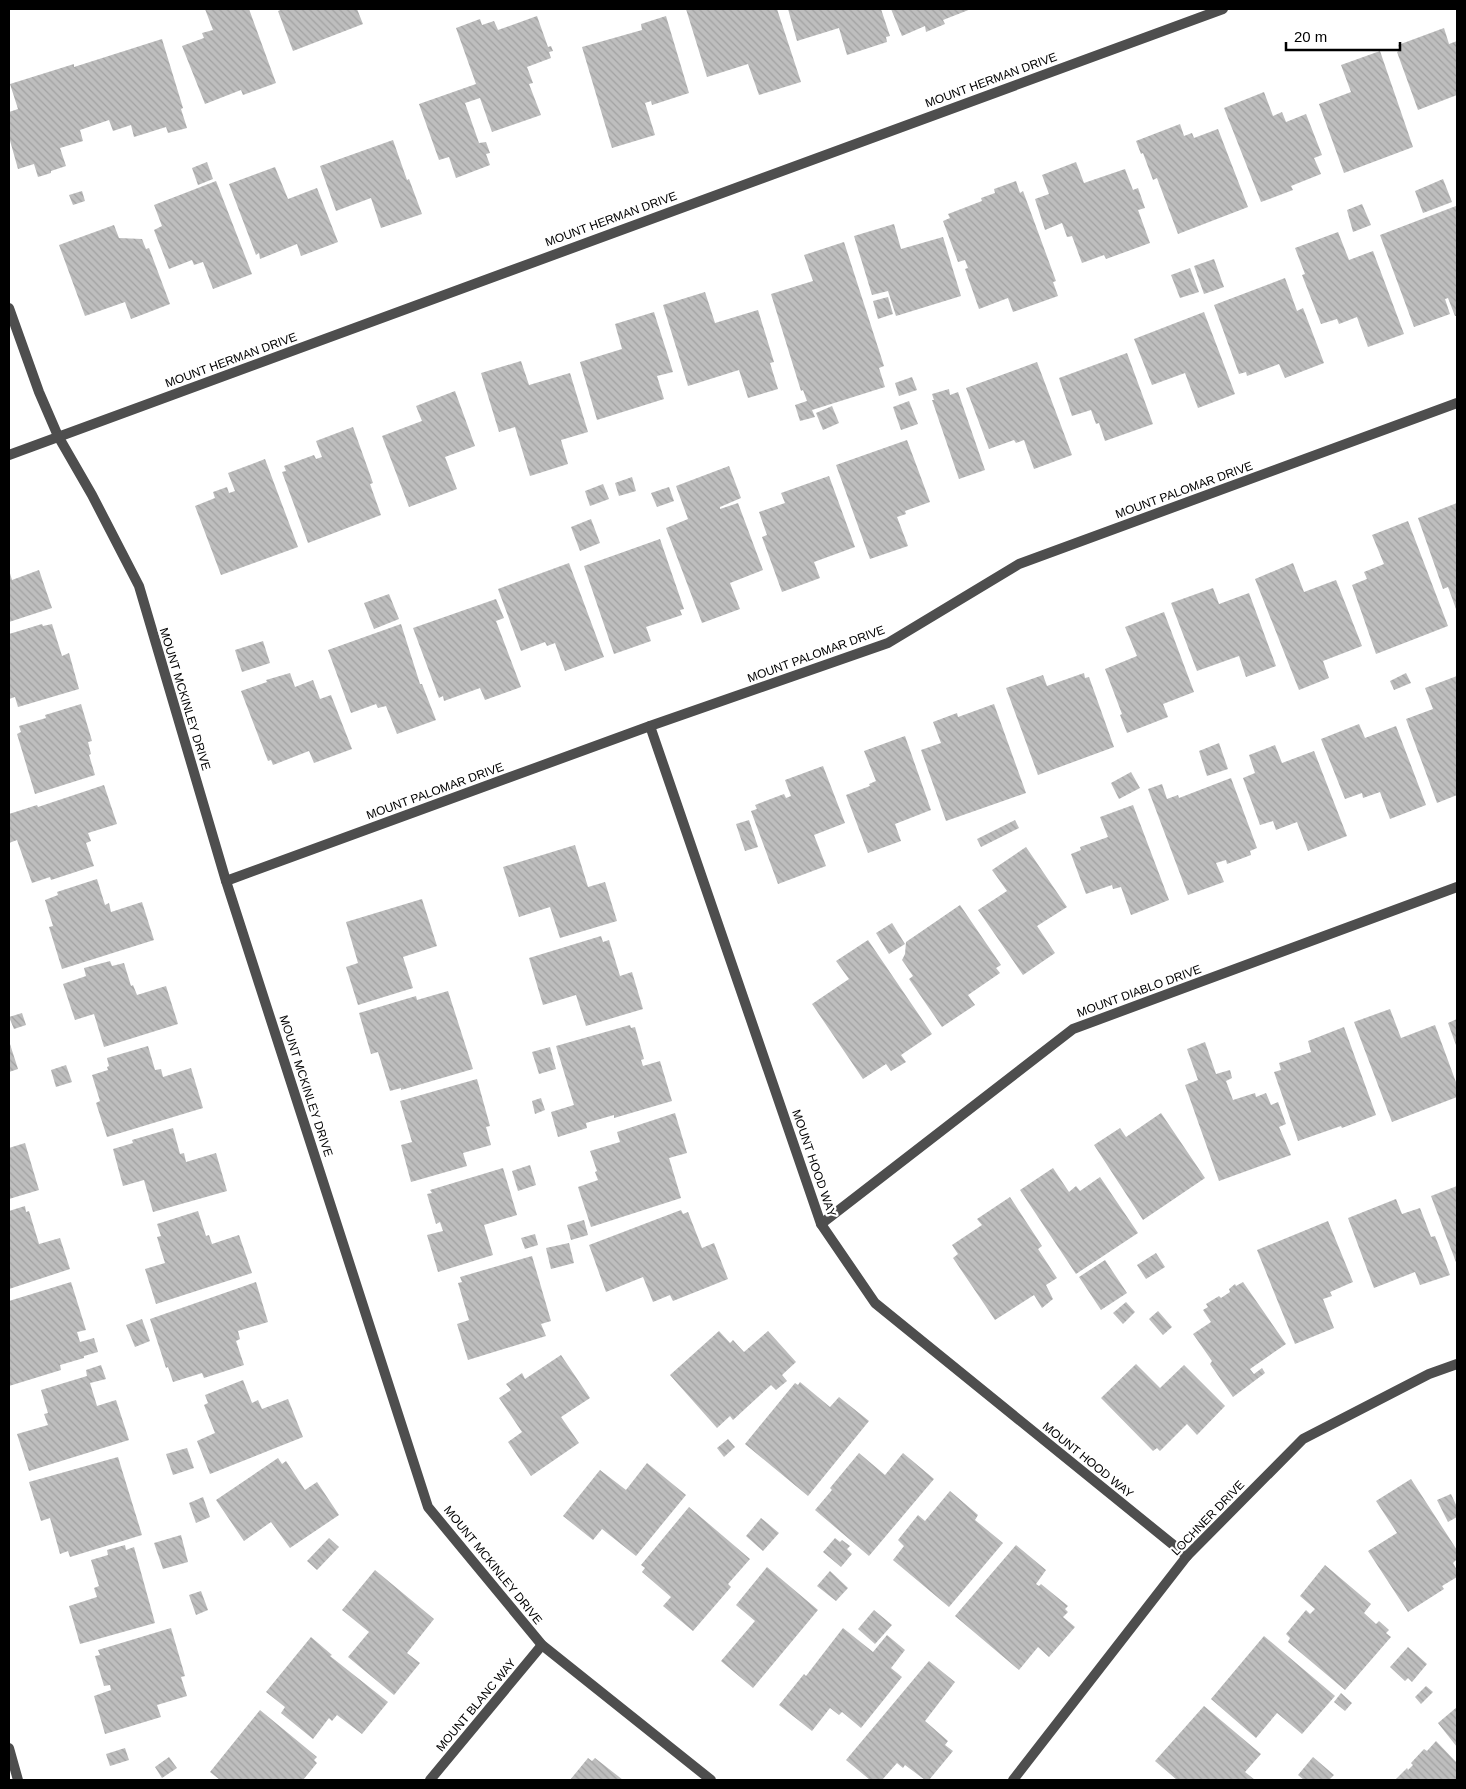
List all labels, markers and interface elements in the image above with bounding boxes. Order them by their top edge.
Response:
scale bar [1286,20,1400,52]
text: 20 m [1294,28,1327,45]
street label: MOUNT HERMAN DRIVE [923,50,1059,110]
street label: MOUNT HERMAN DRIVE [543,189,679,249]
street label: MOUNT HERMAN DRIVE [163,330,299,390]
street label: MOUNT PALOMAR DRIVE [1114,459,1254,521]
street label: MOUNT PALOMAR DRIVE [746,623,886,685]
street label: MOUNT MCKINLEY DRIVE [157,626,213,772]
street label: MOUNT PALOMAR DRIVE [365,760,505,822]
street label: MOUNT DIABLO DRIVE [1075,962,1203,1020]
street label: MOUNT MCKINLEY DRIVE [276,1013,336,1159]
street label: MOUNT HOOD WAY [789,1108,839,1218]
street label: MOUNT HOOD WAY [1040,1419,1136,1501]
street label: LOCHNER DRIVE [1169,1478,1247,1558]
street label: MOUNT MCKINLEY DRIVE [441,1503,545,1627]
street label: MOUNT BLANC WAY [433,1656,519,1754]

